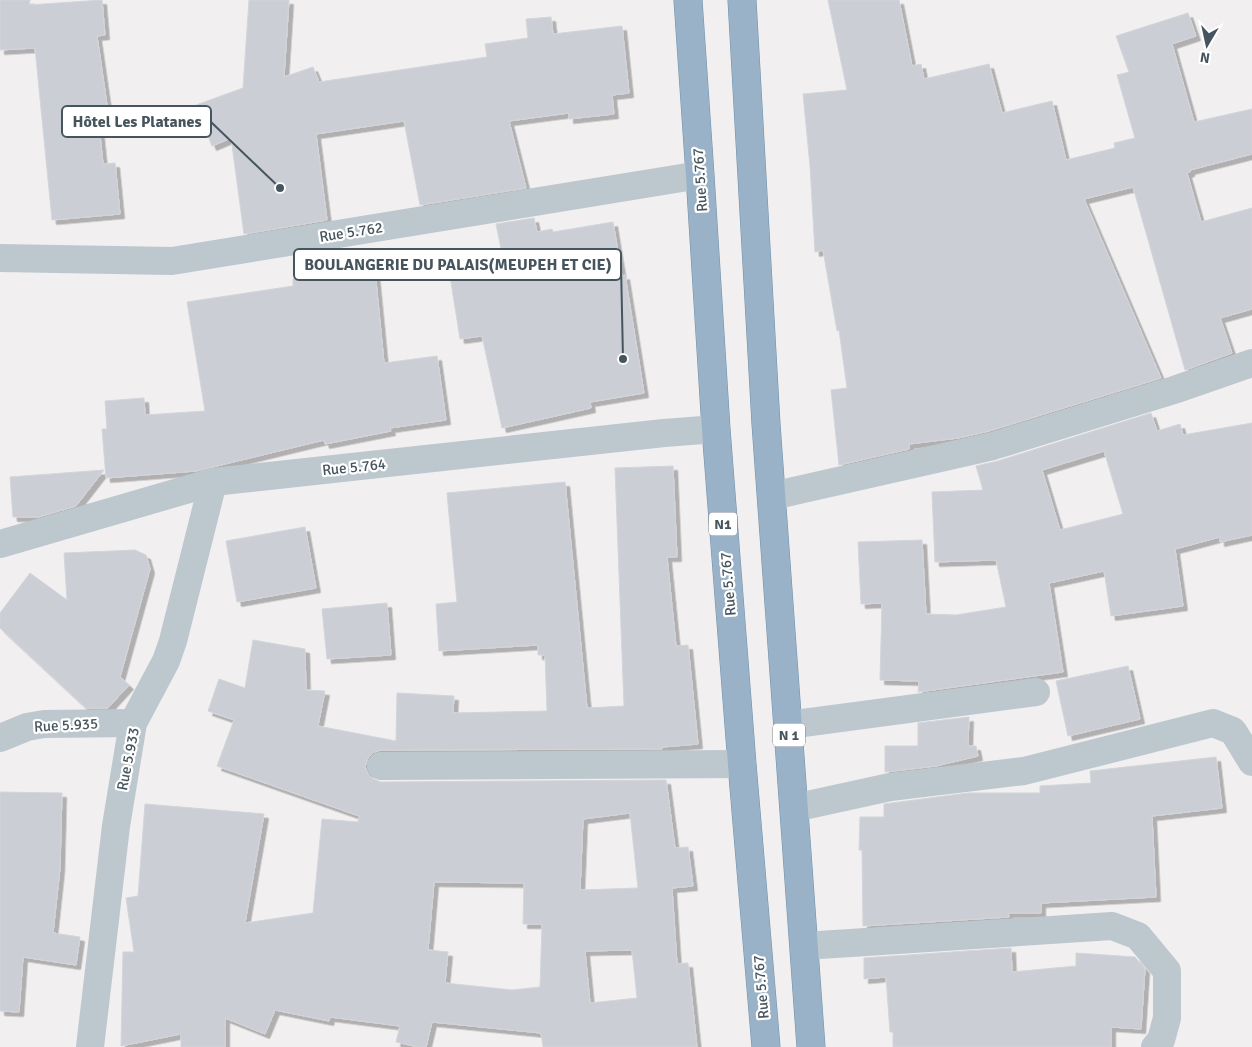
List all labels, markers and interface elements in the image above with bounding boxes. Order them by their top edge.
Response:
north arrow [1182,20,1232,70]
text: N [1199,48,1211,67]
callout: Hôtel Les Platanes [62,106,211,137]
text: Hôtel Les Platanes [73,112,201,132]
street label: Rue 5.767 [689,147,711,213]
street label: Rue 5.762 [318,218,384,246]
callout: BOULANGERIE DU PALAIS(MEUPEH ET CIE) [294,249,621,280]
text: BOULANGERIE DU PALAIS(MEUPEH ET CIE) [304,255,612,275]
street label: Rue 5.764 [321,455,387,479]
road number: N1 [709,512,737,536]
street label: Rue 5.767 [716,551,740,617]
street label: Rue 5.935 [34,714,98,736]
road number: N 1 [773,724,805,746]
street label: Rue 5.933 [113,726,143,792]
street label: Rue 5.767 [749,954,773,1020]

